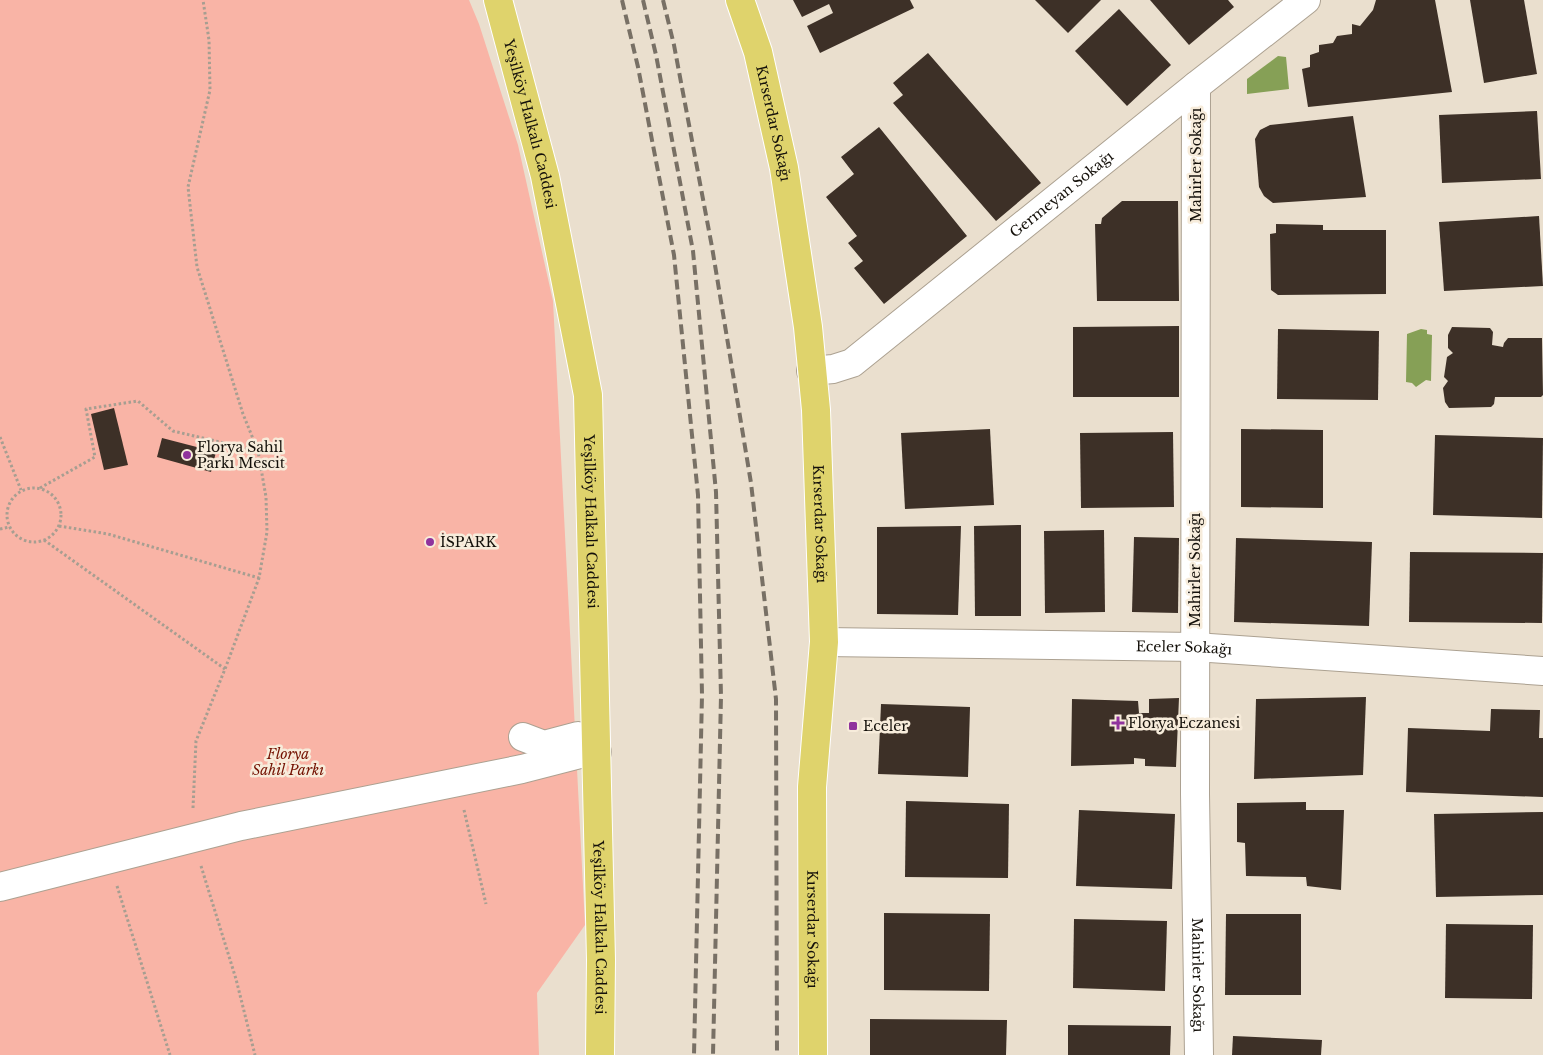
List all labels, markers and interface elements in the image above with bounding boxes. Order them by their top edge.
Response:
street label: Yeşilköy Halkalı Caddesi [500,36,560,210]
street label: Kırserdar Sokağı [752,63,795,183]
street label: Mahirler Sokağı [1187,107,1205,222]
street label: Germeyan Sokağı [1006,147,1117,241]
street label: Yeşilköy Halkalı Caddesi [580,433,602,609]
place label: Florya Sahil Parkı Mescit [197,438,286,472]
marker: Florya Sahil Parkı Mescit [181,449,193,461]
street label: Kırserdar Sokağı [809,464,831,584]
street label: Mahirler Sokağı [1186,512,1204,627]
place label: İSPARK [440,533,497,551]
marker: İSPARK [424,536,436,548]
street label: Eceler Sokağı [1136,637,1233,659]
place label: Florya Eczanesi [1128,714,1240,732]
place label: Eceler [863,717,908,735]
marker: Florya Eczanesi [1112,717,1124,729]
marker: Eceler [847,720,859,732]
park label: Florya Sahil Parkı [252,745,324,779]
street label: Yeşilköy Halkalı Caddesi [589,839,610,1015]
street label: Kırserdar Sokağı [803,870,822,989]
street label: Mahirler Sokağı [1188,917,1208,1033]

